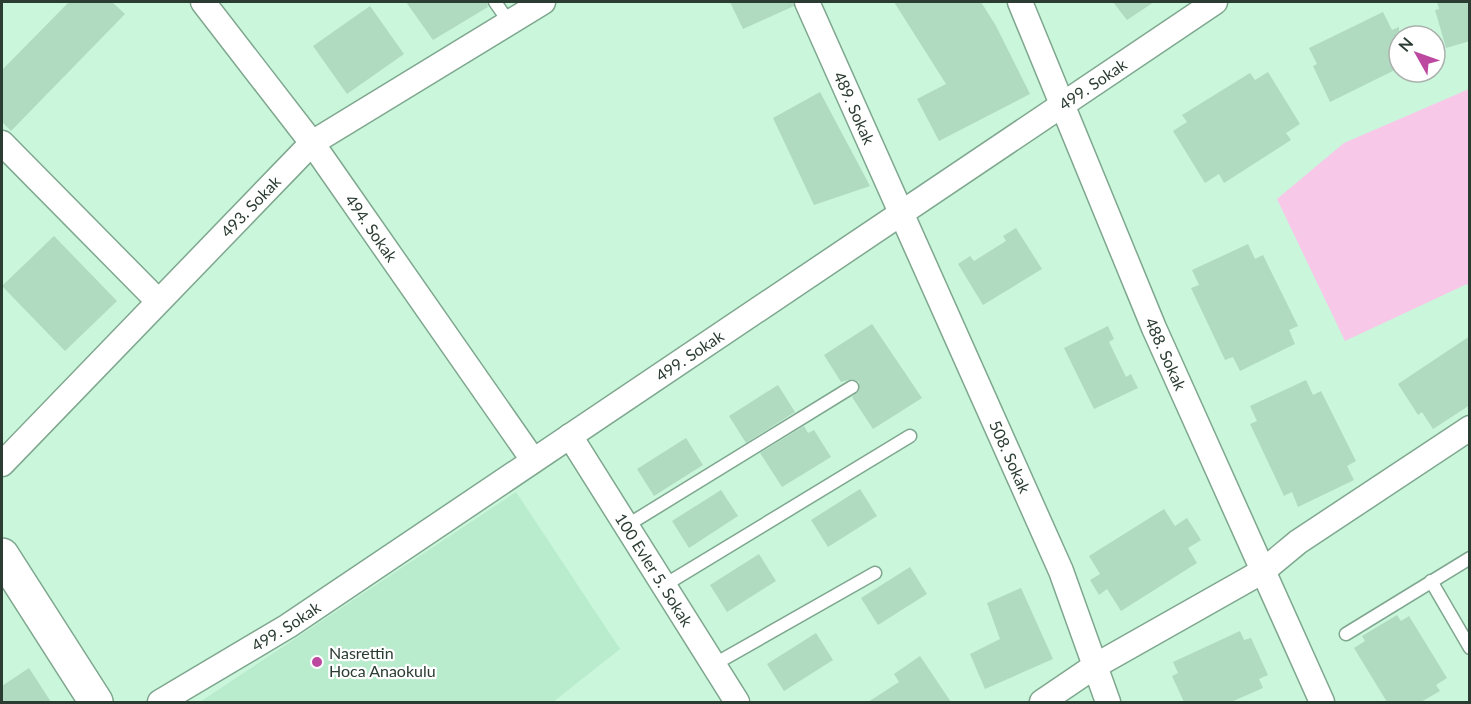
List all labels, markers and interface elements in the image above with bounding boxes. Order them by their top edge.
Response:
north arrow [1387,24,1447,84]
text: N [1394,33,1416,55]
street label: 499. Sokak [1055,54,1131,113]
street label: 489. Sokak [830,68,880,148]
street label: 493. Sokak [217,171,285,241]
street label: 494. Sokak [342,191,402,266]
street label: 488. Sokak [1142,315,1191,394]
street label: 499. Sokak [652,325,728,385]
street label: 508. Sokak [986,417,1035,497]
street label: 100 Evler 5. Sokak [612,509,698,630]
street label: 499. Sokak [248,597,324,655]
place label: Nasrettin Hoca Anaokulu [329,643,436,680]
marker: Nasrettin Hoca Anaokulu [310,655,324,669]

